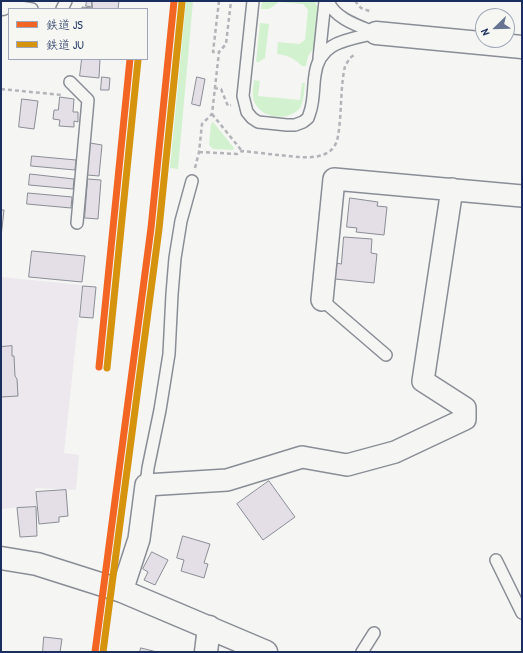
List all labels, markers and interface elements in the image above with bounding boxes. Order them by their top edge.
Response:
legend [8,8,148,60]
north arrow [475,8,515,48]
text: 鉄道 JS [46,16,83,33]
text: N [477,27,492,38]
text: 鉄道 JU [46,36,84,53]

